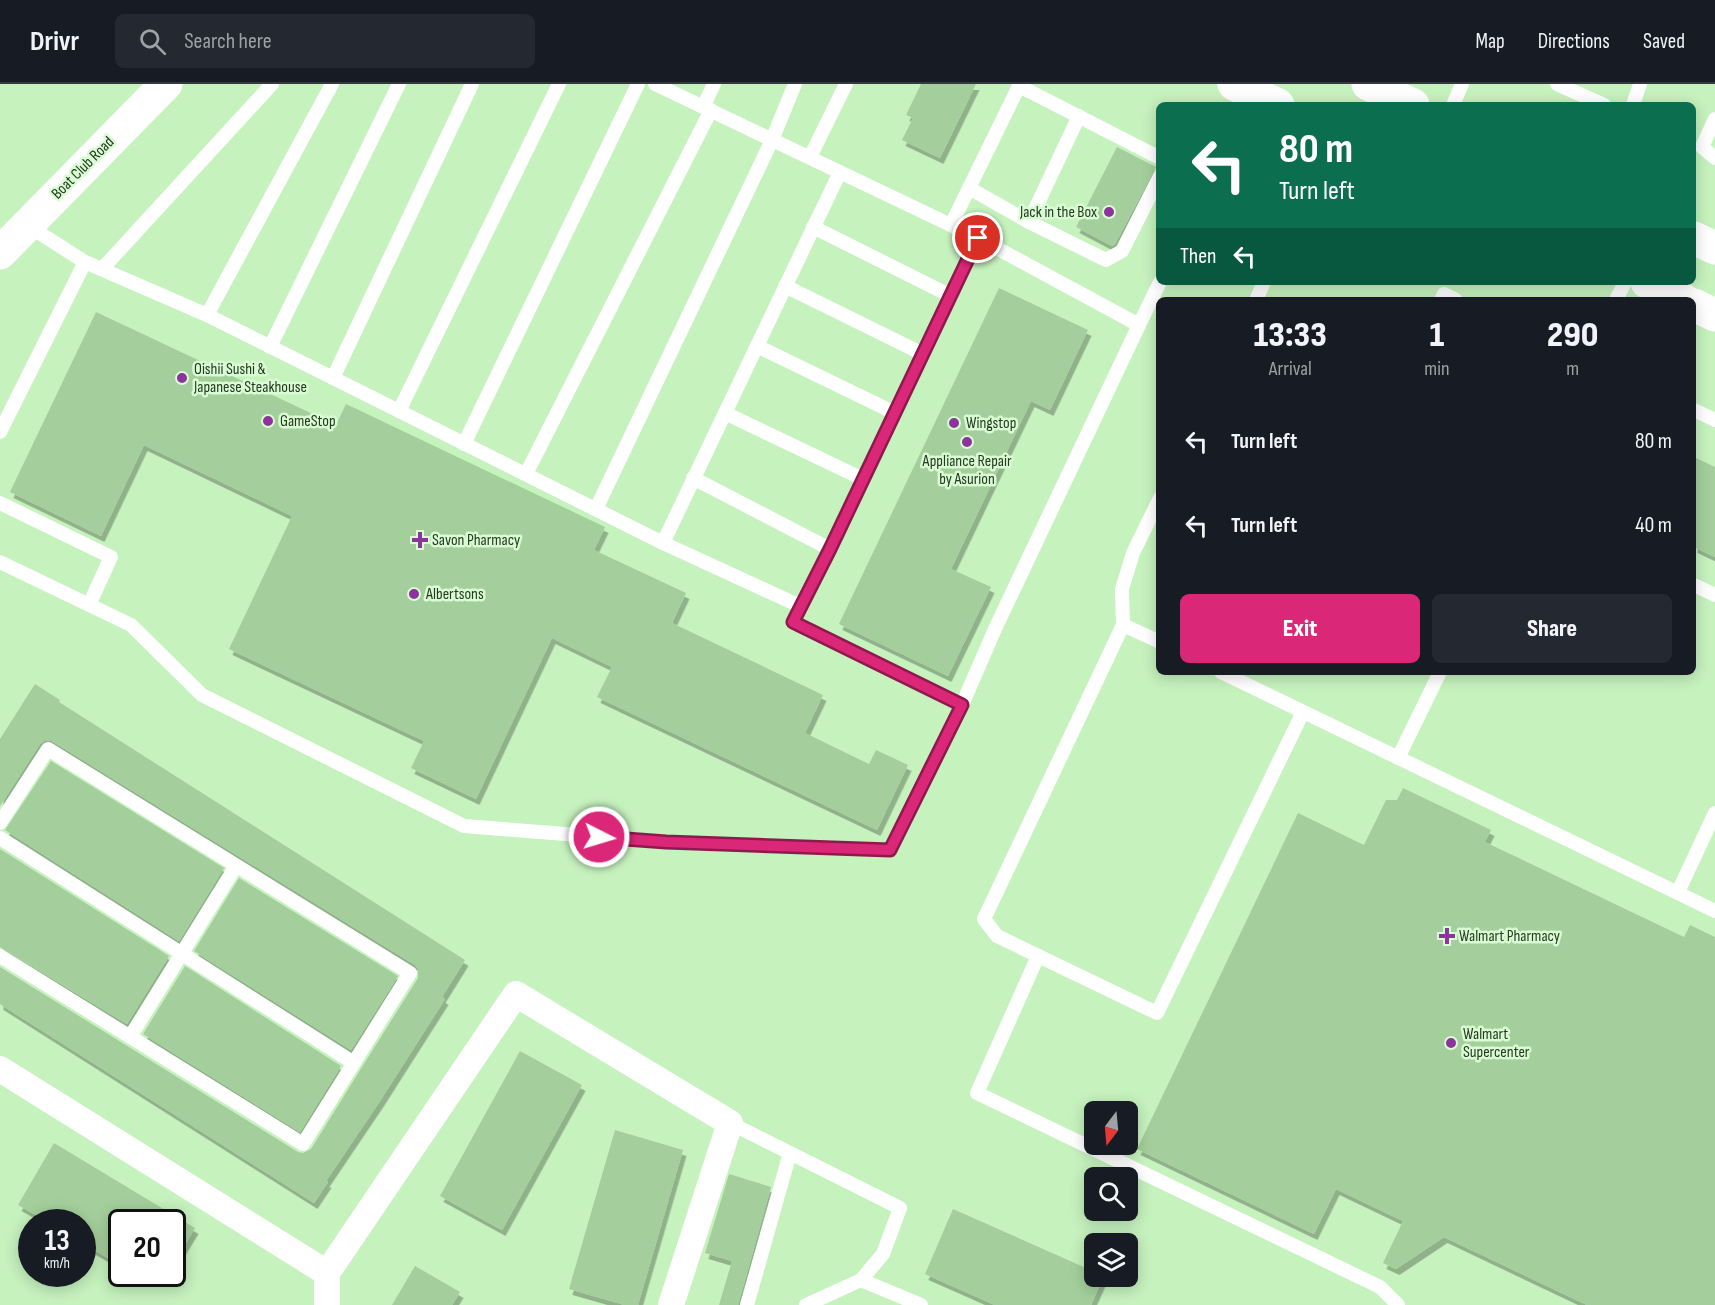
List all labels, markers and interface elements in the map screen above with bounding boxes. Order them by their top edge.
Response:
search box [115,14,535,68]
text: Drivr [30,25,79,58]
icon: search [136,25,169,58]
text: Search here [184,28,272,55]
text: Map [1475,29,1505,54]
text: Directions [1538,29,1610,54]
text: Saved [1643,29,1685,54]
text: 80 m [1279,124,1353,175]
icon: left [1180,126,1258,204]
street label: Boat Club Road [48,133,118,203]
text: Turn left [1279,175,1355,207]
place label: Jack in the Box [1019,203,1097,222]
marker: Jack in the Box [1102,205,1116,219]
pin [952,212,1003,263]
icon: arrive [961,221,994,254]
icon: left [1228,240,1261,273]
text: Then [1180,243,1216,270]
text: 13:33 [1254,314,1327,357]
text: 1 [1430,314,1444,357]
text: 290 [1547,314,1598,357]
text: Arrival [1269,357,1312,381]
text: min [1424,357,1449,381]
text: m [1566,357,1579,381]
place label: Oishii Sushi & Japanese Steakhouse [193,360,307,397]
marker: Oishii Sushi & Japanese Steakhouse [175,371,189,385]
place label: GameStop [280,412,336,431]
marker: GameStop [261,414,275,428]
place label: Wingstop [966,414,1016,433]
marker: Wingstop [947,416,961,430]
icon: left [1180,425,1213,458]
text: Turn left [1231,428,1297,455]
text: 80 m [1635,428,1672,455]
marker: Appliance Repair by Asurion [960,435,974,449]
place label: Appliance Repair by Asurion [922,452,1012,489]
icon: left [1180,509,1213,542]
text: Turn left [1231,512,1297,539]
text: 40 m [1635,512,1672,539]
place label: Savon Pharmacy [432,531,520,550]
marker: Savon Pharmacy [413,533,427,547]
place label: Albertsons [425,585,484,604]
marker: Albertsons [407,587,421,601]
button: Exit [1180,594,1420,663]
button: Share [1432,594,1672,663]
position arrow [567,805,631,869]
place label: Walmart Pharmacy [1459,927,1560,946]
marker: Walmart Pharmacy [1440,929,1454,943]
place label: Walmart Supercenter [1463,1025,1530,1062]
marker: Walmart Supercenter [1444,1036,1458,1050]
north arrow [1084,1101,1138,1155]
map controls [1084,1101,1138,1287]
button: search [1084,1167,1138,1221]
speed limit sign: 20 [108,1209,186,1287]
text: 13 [44,1223,70,1259]
button: layers [1084,1233,1138,1287]
text: km/h [44,1254,70,1273]

